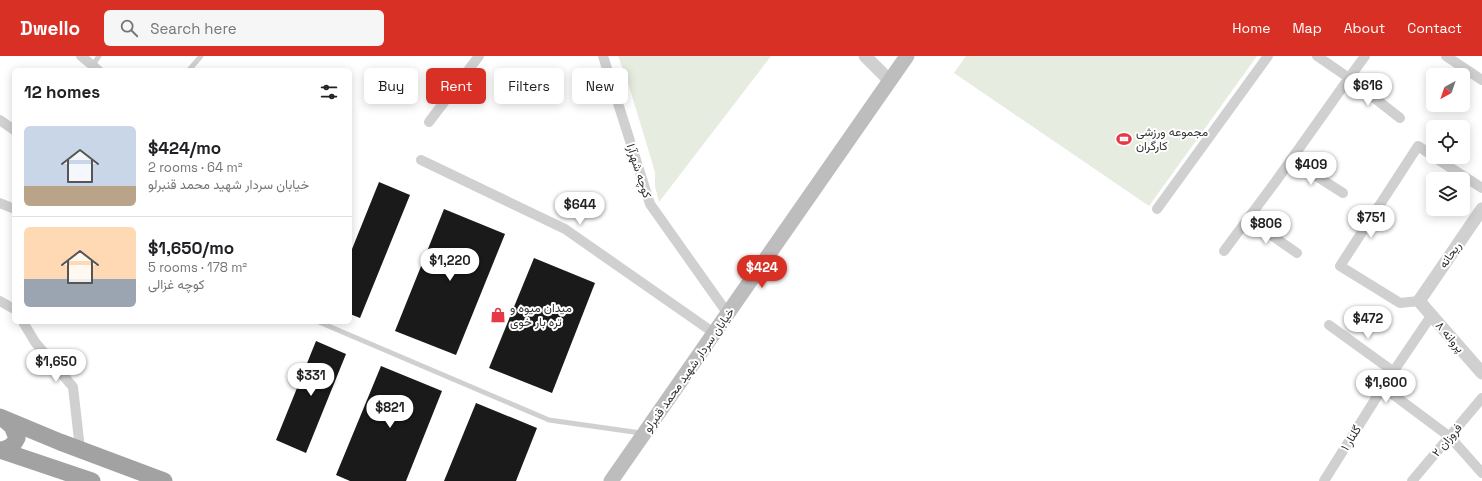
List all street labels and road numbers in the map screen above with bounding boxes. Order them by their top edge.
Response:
street label: کوچه شهرآرا [623,142,655,200]
street label: ریحانه [1435,239,1465,271]
street label: خیابان سردار شهید محمد قنبرلو [640,304,738,436]
street label: پروانه ۸ [1432,318,1468,356]
street label: ۲ فروزان [1428,420,1466,460]
street label: ۱ گلنار [1337,422,1365,454]

